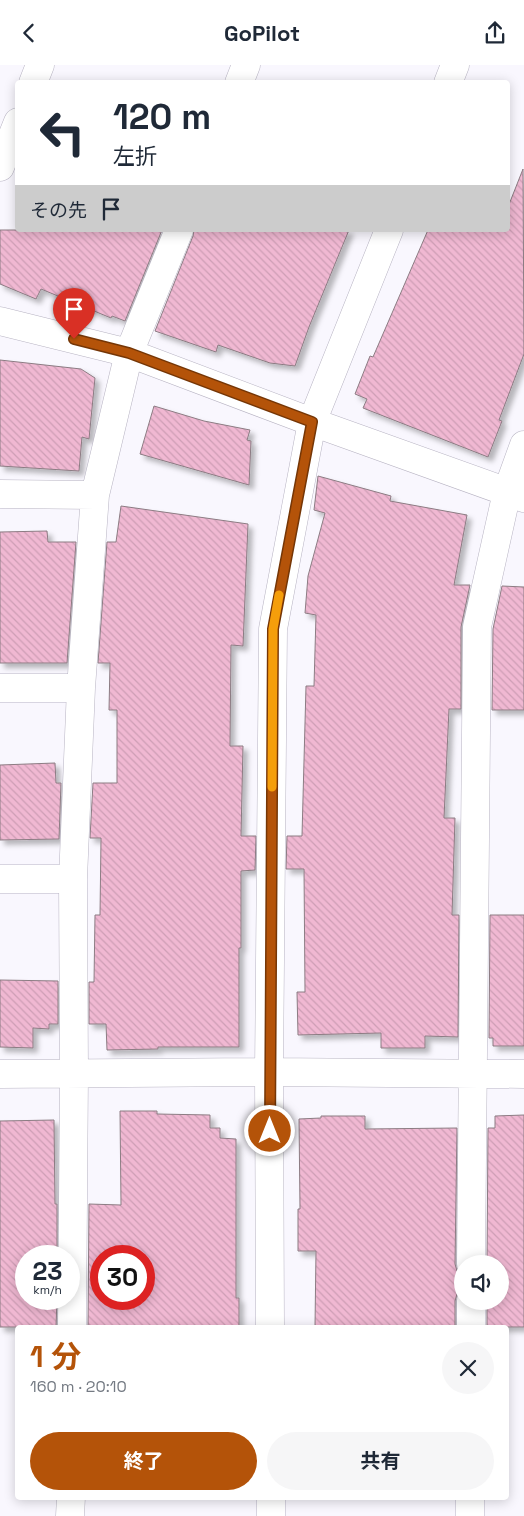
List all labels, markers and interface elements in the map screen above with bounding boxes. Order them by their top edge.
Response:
icon: back [15,19,43,47]
text: GoPilot [224,19,300,47]
icon: share [481,19,509,47]
text: 120 m [113,95,211,139]
icon: left [30,100,95,165]
text: 左折 [113,142,157,170]
icon: arrive [97,195,125,223]
text: その先 [30,198,87,223]
pin [53,288,95,339]
icon: arrive [60,295,88,323]
position arrow [243,1104,295,1156]
speed limit sign: 30 [90,1245,155,1310]
text: 23 [32,1255,63,1287]
map controls [454,1255,509,1310]
button: sound [454,1255,509,1310]
text: km/h [33,1282,62,1298]
text: 1 分 [30,1337,81,1376]
button: close [442,1342,494,1394]
text: 160 m · 20:10 [30,1376,127,1397]
button: 終了 [30,1432,257,1490]
button: 共有 [267,1432,494,1490]

